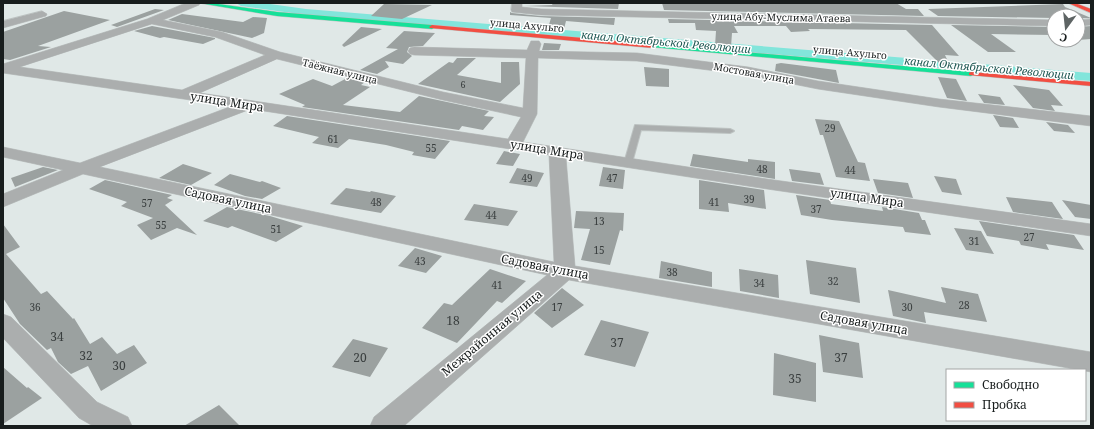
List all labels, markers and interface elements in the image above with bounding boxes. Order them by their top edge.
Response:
north arrow [1046,8,1086,48]
street label: улица Абу-Муслима Атаева [711,9,851,25]
street label: улица Ахульго [490,15,565,35]
water label: канал Октябрьской Революции [581,27,752,56]
text: С [1058,30,1069,46]
street label: улица Ахульго [813,42,888,62]
water label: канал Октябрьской Революции [904,53,1075,82]
street label: Таёжная улица [301,55,379,87]
street label: Мостовая улица [713,59,796,87]
house number: 6 [460,78,466,91]
street label: улица Мира [189,87,265,116]
house number: 29 [824,121,836,135]
house number: 61 [327,132,339,146]
street label: улица Мира [509,135,585,164]
house number: 55 [425,141,437,155]
house number: 48 [756,162,768,176]
house number: 44 [844,163,856,177]
house number: 49 [521,171,533,185]
house number: 47 [606,171,618,185]
street label: Садовая улица [183,182,274,217]
street label: улица Мира [829,184,905,211]
house number: 39 [743,192,755,206]
house number: 48 [370,195,382,209]
house number: 41 [708,195,720,209]
house number: 57 [141,196,153,210]
house number: 37 [810,202,822,216]
house number: 44 [485,208,497,222]
house number: 13 [593,214,605,228]
house number: 55 [155,218,167,232]
house number: 51 [270,222,282,236]
house number: 27 [1023,230,1035,244]
house number: 31 [968,234,980,248]
house number: 15 [593,243,605,257]
street label: Садовая улица [500,250,591,283]
house number: 43 [414,254,426,268]
house number: 38 [666,265,678,279]
house number: 32 [827,274,839,288]
house number: 34 [753,276,765,290]
house number: 41 [491,278,503,292]
street label: Межрайонная улица [438,285,546,380]
house number: 28 [958,298,970,312]
house number: 36 [29,300,41,314]
house number: 17 [551,300,563,314]
house number: 30 [901,300,913,314]
street label: Садовая улица [819,306,910,339]
house number: 18 [446,312,460,329]
house number: 34 [50,328,64,345]
house number: 37 [610,334,624,351]
house number: 32 [79,347,93,364]
house number: 20 [353,349,367,366]
house number: 37 [834,349,848,366]
house number: 30 [112,357,126,374]
legend [946,369,1086,421]
house number: 35 [788,370,802,387]
text: Свободно [982,376,1039,393]
text: Пробка [982,396,1027,413]

